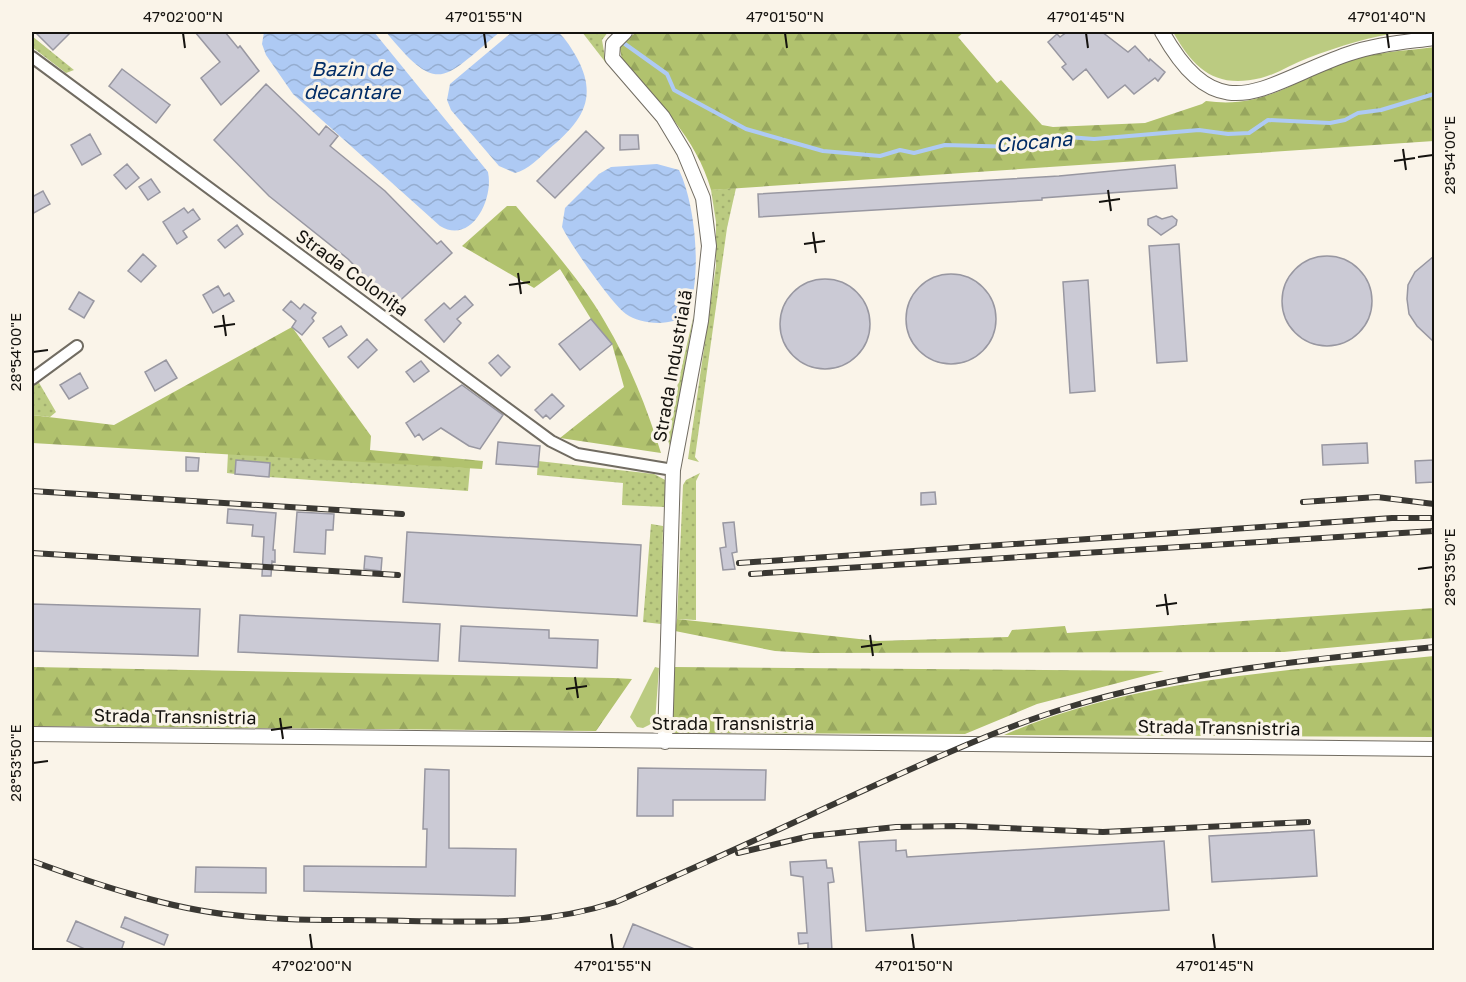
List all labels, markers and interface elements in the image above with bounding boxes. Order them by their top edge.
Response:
text: 47°02'00"N [143,7,223,25]
text: 47°01'55"N [445,7,523,25]
text: 47°01'50"N [746,7,824,25]
text: 47°01'45"N [1047,7,1125,25]
text: 47°01'40"N [1348,7,1426,25]
water label: Bazin de decantare [304,56,402,103]
text: 28°54'00"E [1440,116,1458,194]
water label: Ciocana [995,126,1074,156]
street label: Strada Colonița [292,224,413,320]
street label: Strada Industrială [648,288,696,444]
text: 28°54'00"E [6,313,24,391]
text: 28°53'50"E [1440,528,1458,606]
street label: Strada Transnistria [93,704,257,728]
street label: Strada Transnistria [652,712,814,734]
street label: Strada Transnistria [1137,715,1301,739]
text: 28°53'50"E [6,724,24,802]
text: 47°02'00"N [272,956,352,974]
text: 47°01'55"N [574,956,652,974]
text: 47°01'50"N [875,956,953,974]
text: 47°01'45"N [1176,956,1254,974]

